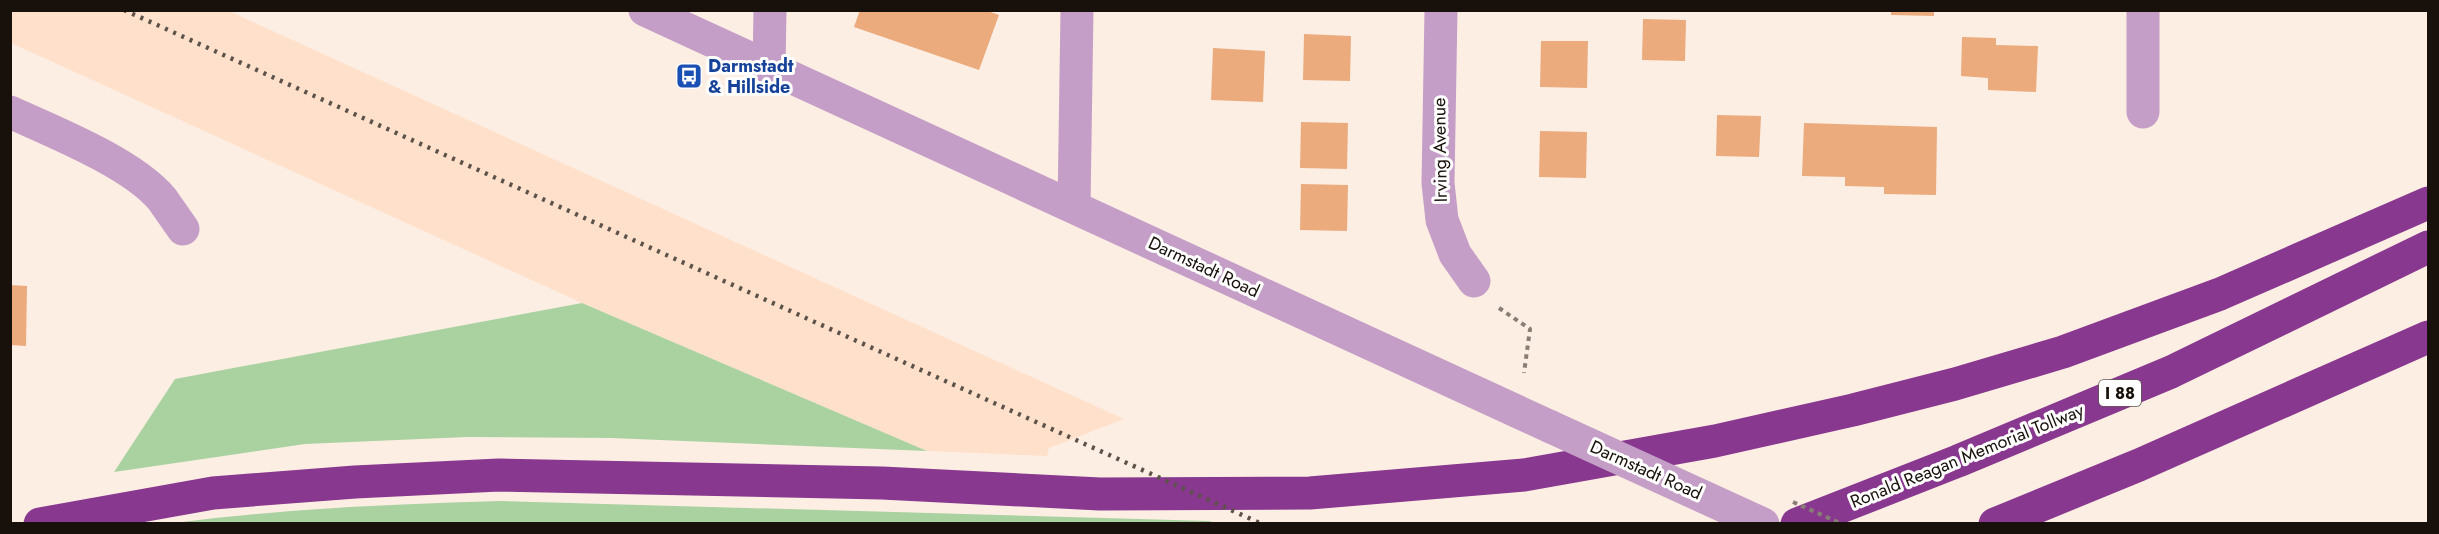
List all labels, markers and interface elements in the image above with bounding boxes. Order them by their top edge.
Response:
place label: Darmstadt & Hillside [708,53,794,100]
bus stop icon: Darmstadt & Hillside [674,61,704,91]
street label: Irving Avenue [1426,97,1454,203]
street label: Darmstadt Road [1144,230,1264,304]
road number: I 88 [2099,380,2141,406]
street label: Ronald Reagan Memorial Tollway [1846,397,2088,515]
street label: Darmstadt Road [1586,434,1706,506]

